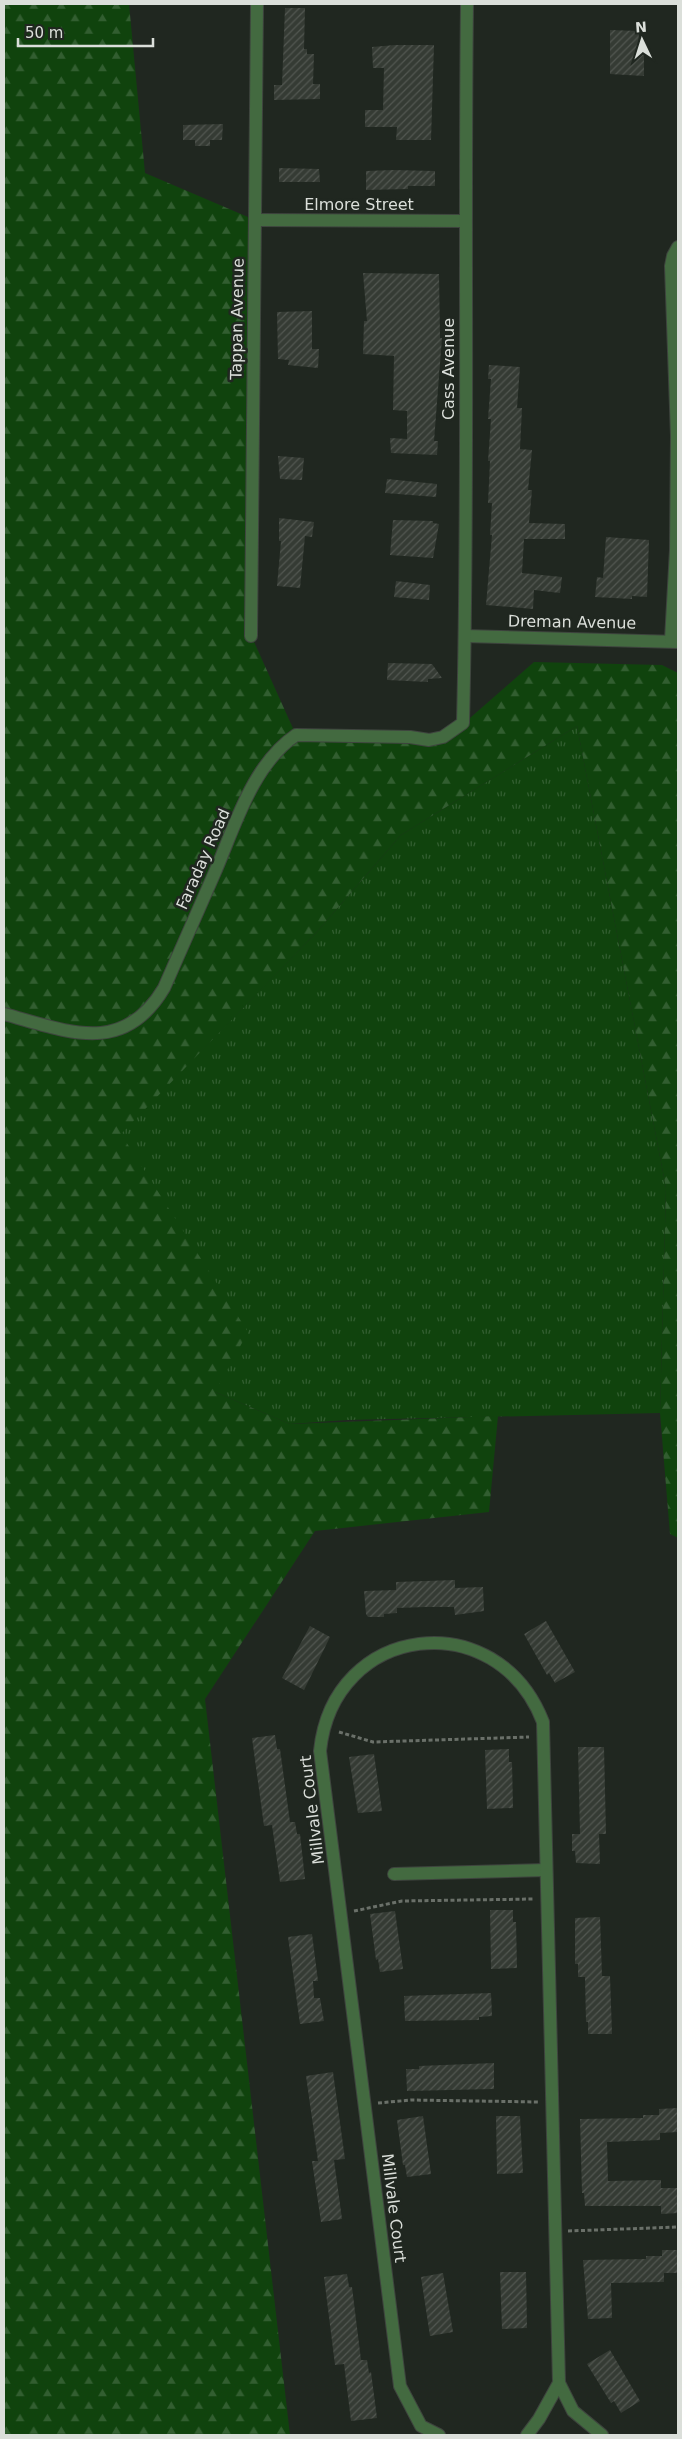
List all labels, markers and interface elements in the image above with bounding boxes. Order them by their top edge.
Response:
scale bar [18,15,152,47]
north arrow [617,15,667,65]
text: N [635,19,647,35]
text: 50 m [25,24,63,42]
street label: Elmore Street [304,195,414,214]
street label: Tappan Avenue [226,258,248,381]
street label: Cass Avenue [439,318,458,420]
street label: Dreman Avenue [508,611,636,633]
street label: Faraday Road [172,806,234,912]
street label: Millvale Court [296,1754,328,1866]
street label: Millvale Court [378,2152,410,2264]

